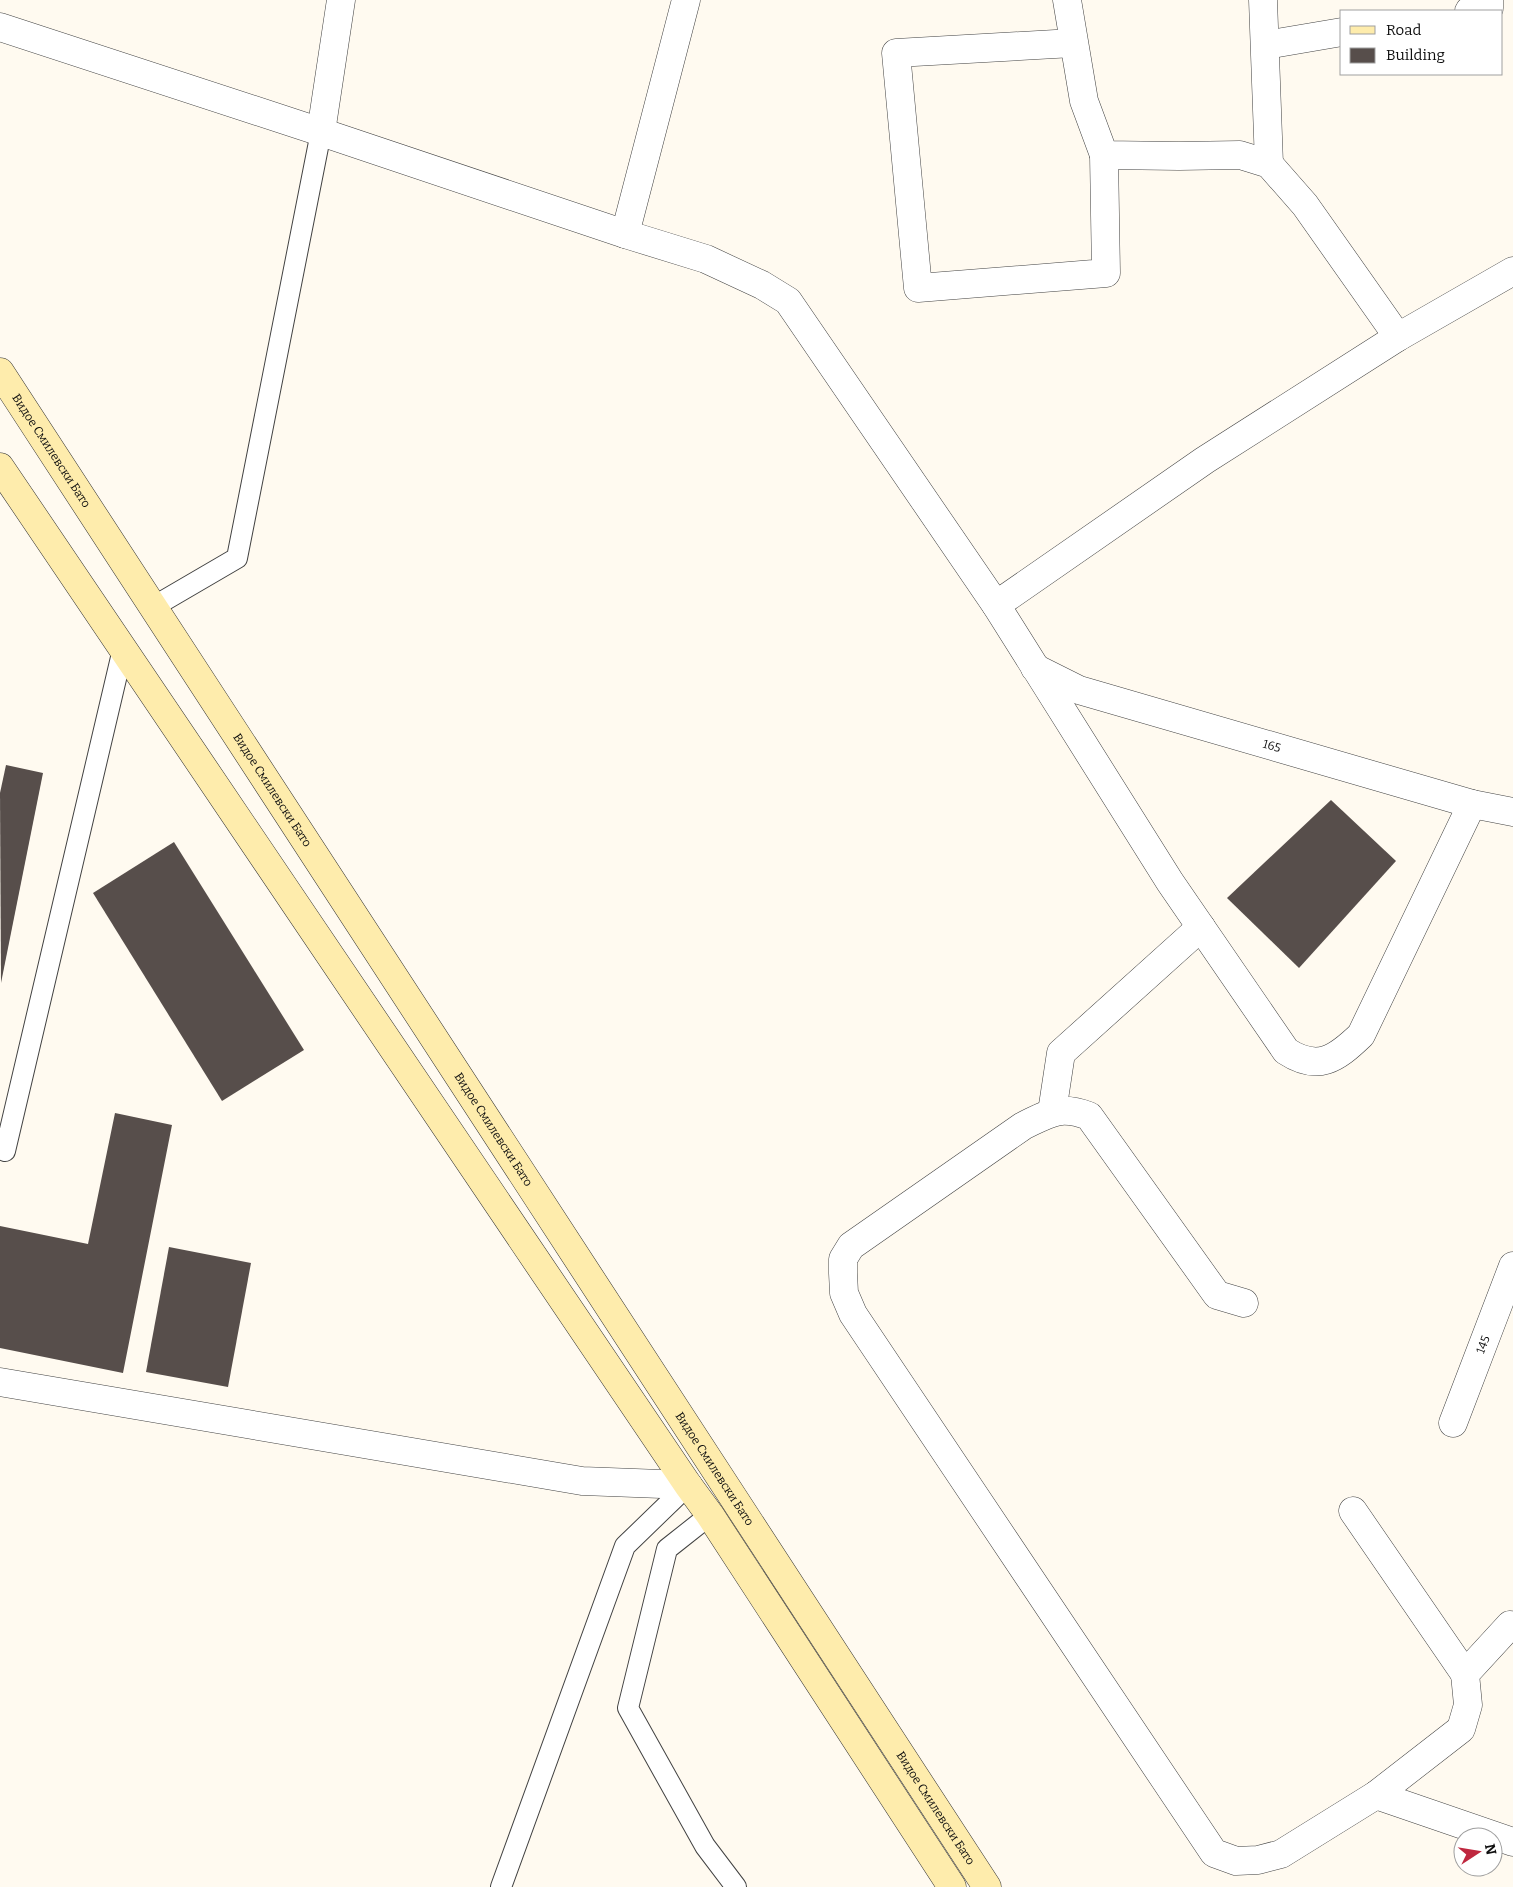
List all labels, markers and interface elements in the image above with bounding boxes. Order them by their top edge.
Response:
legend [1340,10,1503,75]
text: Road [1386,21,1421,39]
text: Building [1386,46,1445,64]
street label: Видое Смилевски Бато [9,391,93,510]
street label: Видое Смилевски Бато [230,731,315,850]
street label: 165 [1261,737,1283,755]
street label: Видое Смилевски Бато [451,1070,536,1189]
street label: 145 [1473,1333,1493,1356]
street label: Видое Смилевски Бато [672,1409,757,1528]
street label: Видое Смилевски Бато [894,1749,978,1868]
north arrow [1453,1827,1503,1877]
text: N [1481,1842,1500,1857]

